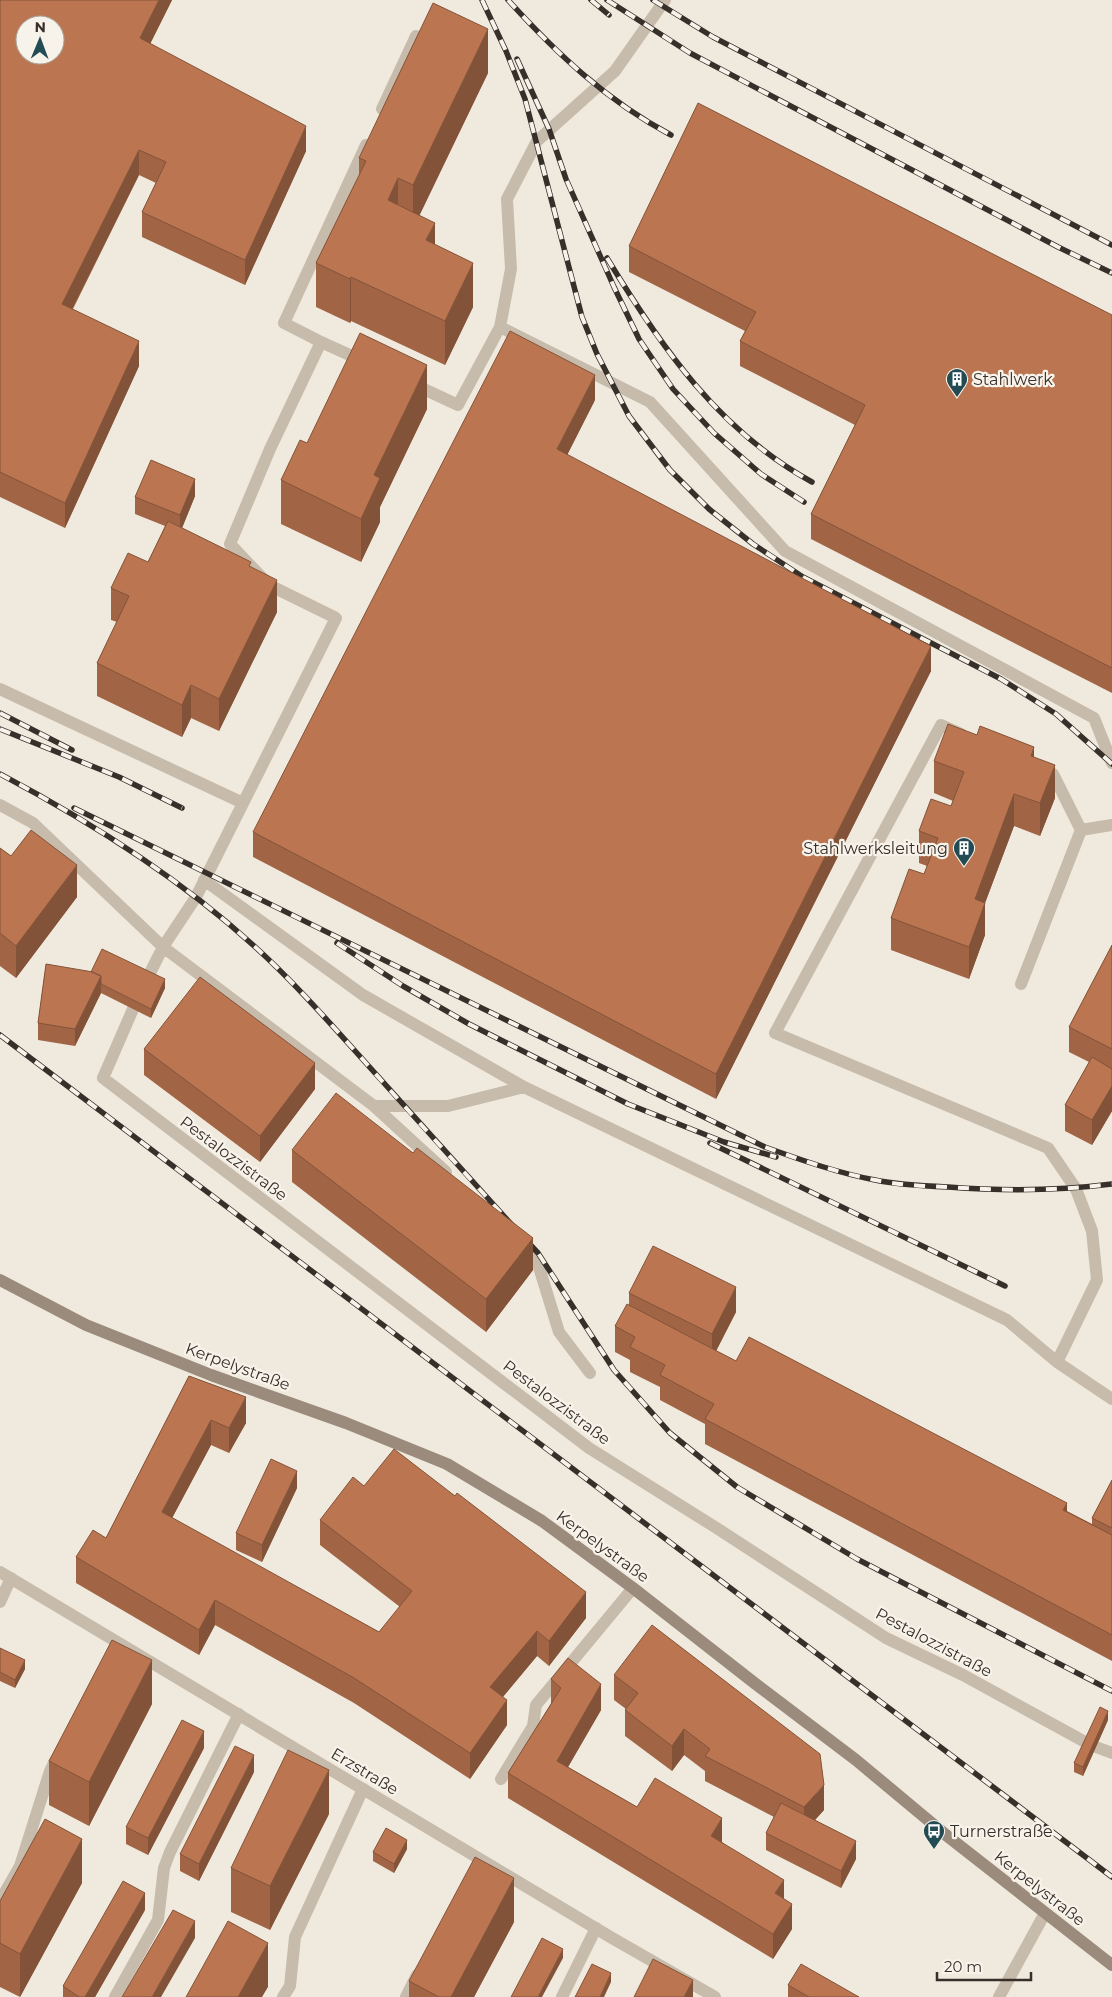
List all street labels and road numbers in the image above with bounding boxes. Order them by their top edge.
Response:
street label: Pestalozzistraße [176,1112,291,1205]
street label: Kerpelystraße [183,1339,293,1394]
street label: Pestalozzistraße [499,1356,614,1449]
street label: Kerpelystraße [553,1506,653,1586]
street label: Pestalozzistraße [872,1604,995,1681]
street label: Erzstraße [328,1744,402,1799]
street label: Kerpelystraße [990,1847,1089,1930]

